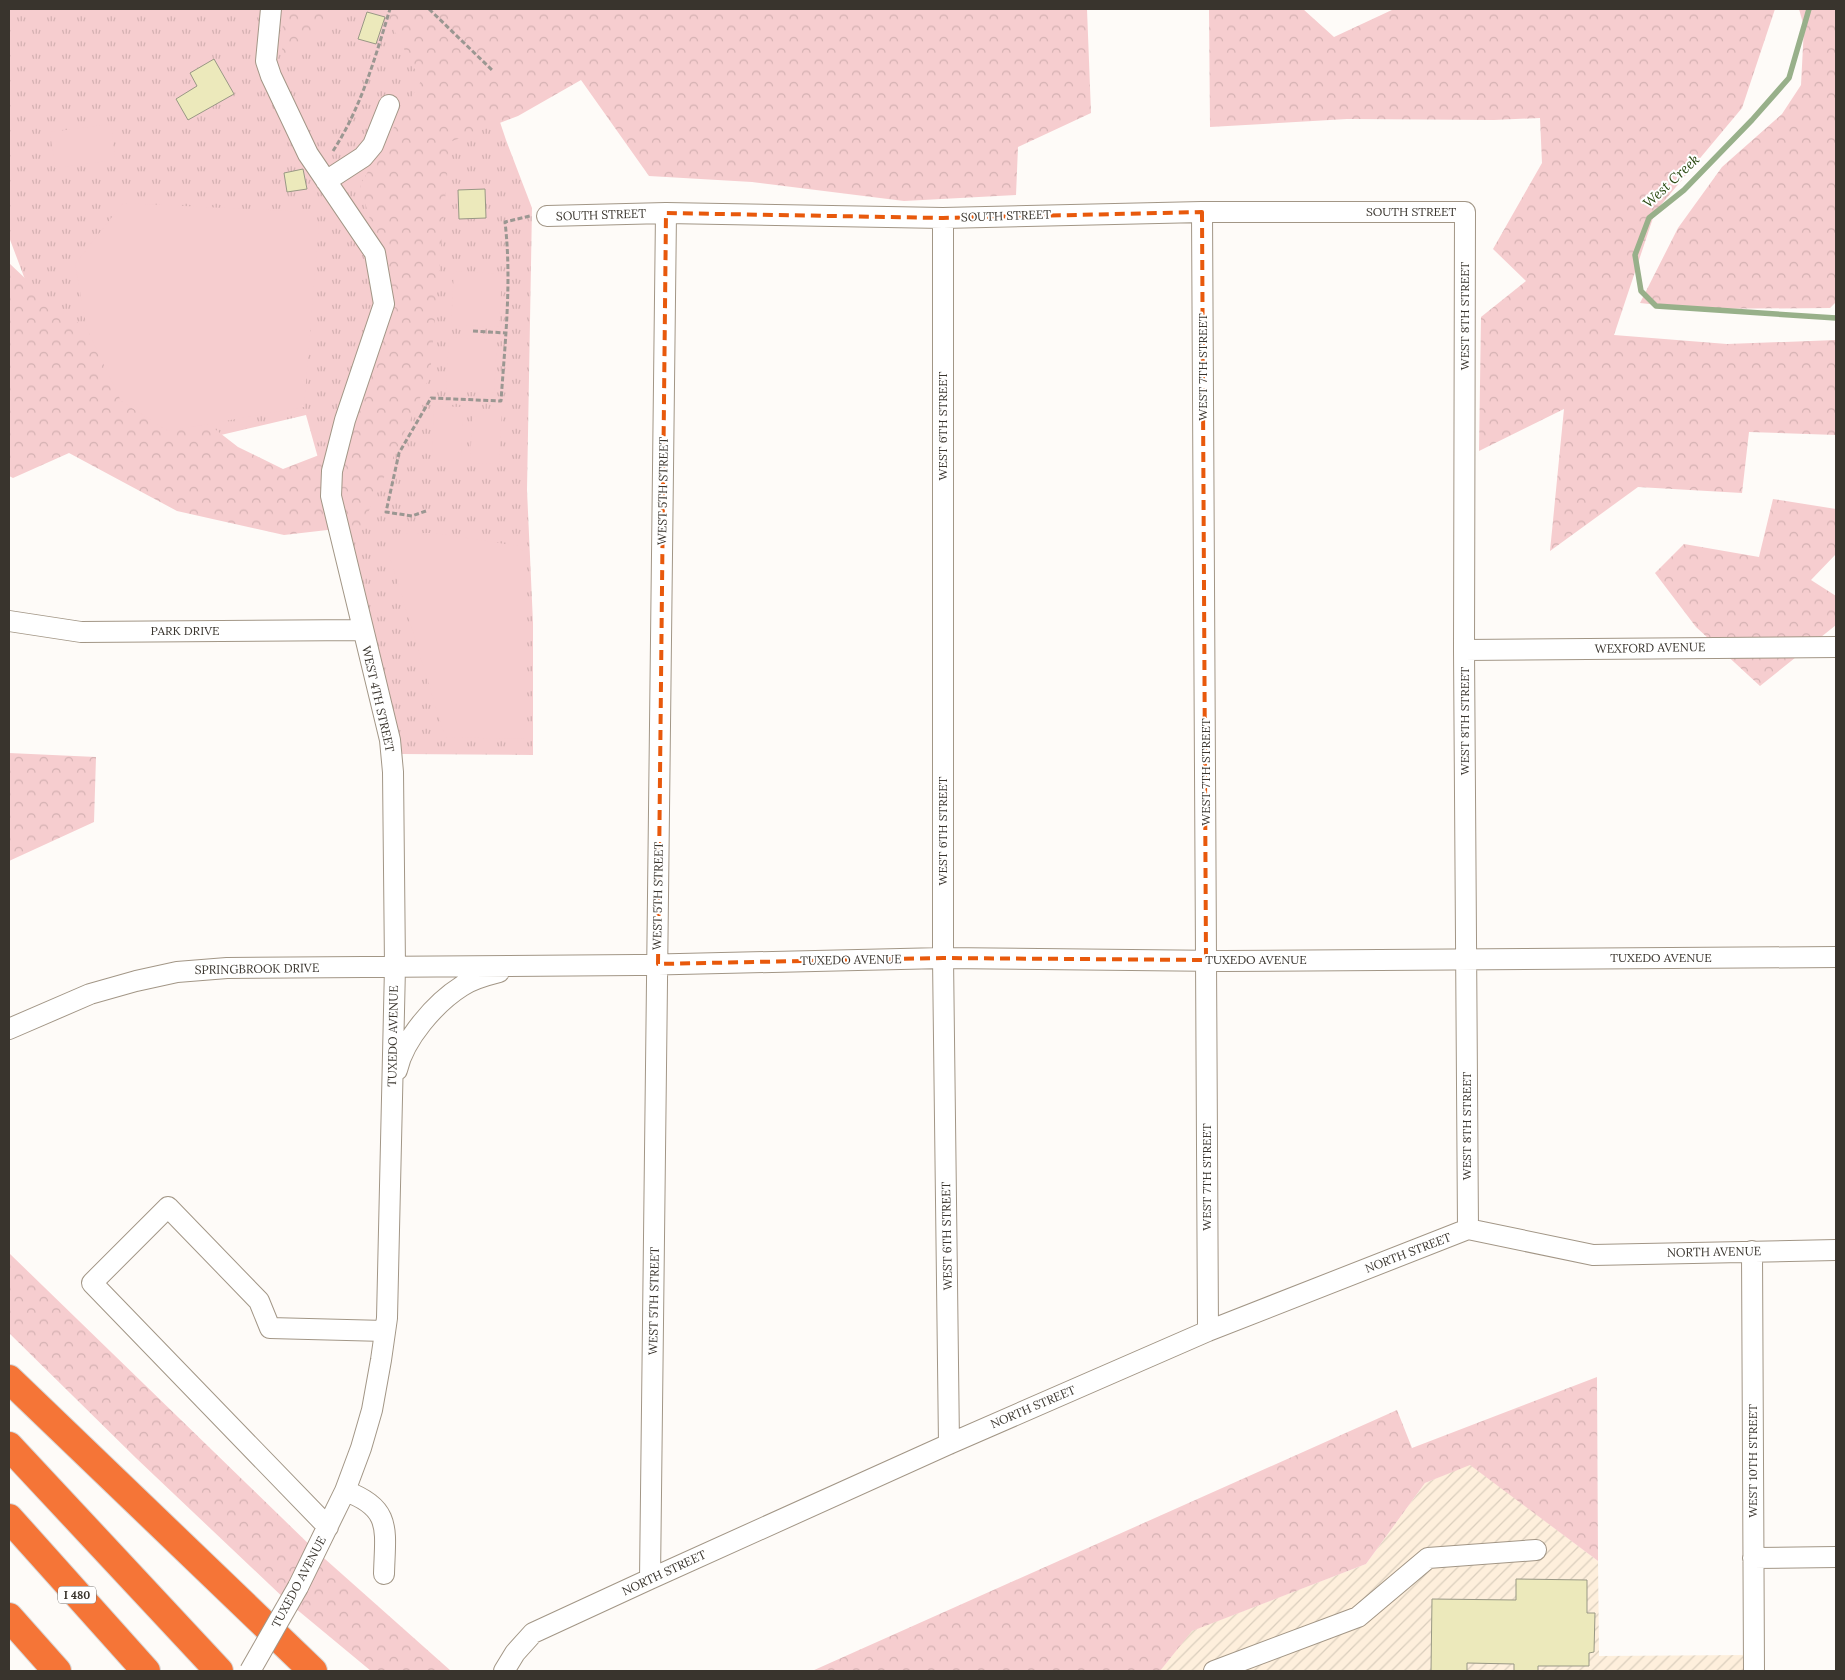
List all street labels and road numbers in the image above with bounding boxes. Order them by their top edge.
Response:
street label: SOUTH STREET [1366,204,1456,219]
street label: SOUTH STREET [556,205,647,224]
street label: SOUTH STREET [961,206,1052,225]
street label: WEST 8TH STREET [1457,261,1472,370]
street label: WEST 7TH STREET [1195,313,1210,421]
street label: WEST 6TH STREET [935,371,950,480]
street label: WEST 5TH STREET [654,436,671,545]
street label: PARK DRIVE [151,623,219,638]
street label: WEXFORD AVENUE [1595,639,1705,656]
street label: WEST 4TH STREET [359,644,398,754]
street label: WEST 8TH STREET [1457,666,1472,775]
street label: WEST 7TH STREET [1198,718,1213,826]
street label: WEST 6TH STREET [935,776,950,885]
street label: WEST 5TH STREET [649,841,666,950]
street label: TUXEDO AVENUE [1610,950,1712,965]
street label: TUXEDO AVENUE [800,951,902,968]
street label: TUXEDO AVENUE [1205,952,1307,967]
street label: SPRINGBROOK DRIVE [195,960,319,977]
street label: TUXEDO AVENUE [384,985,401,1087]
street label: WEST 8TH STREET [1459,1071,1474,1180]
street label: WEST 7TH STREET [1199,1123,1214,1231]
street label: WEST 6TH STREET [938,1181,955,1291]
street label: NORTH STREET [1363,1229,1453,1276]
street label: NORTH AVENUE [1667,1243,1761,1260]
street label: WEST 5TH STREET [645,1246,662,1355]
street label: NORTH STREET [988,1382,1078,1431]
street label: WEST 10TH STREET [1745,1404,1760,1518]
street label: TUXEDO AVENUE [268,1533,329,1630]
street label: NORTH STREET [619,1546,708,1599]
road number: I 480 [58,1586,96,1604]

